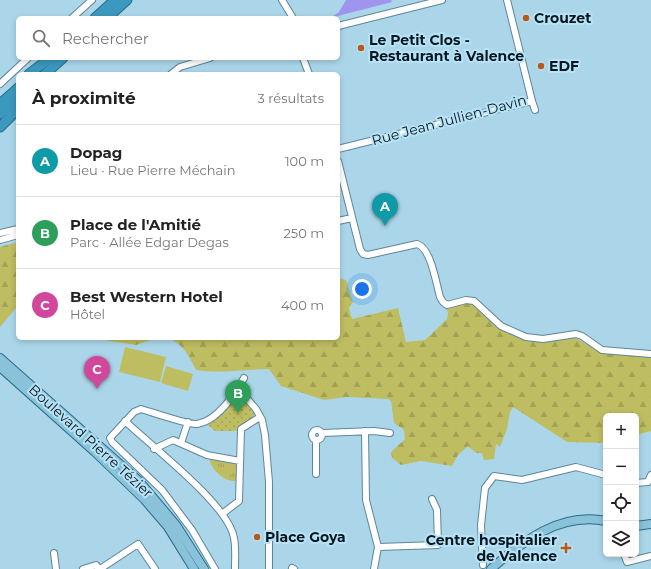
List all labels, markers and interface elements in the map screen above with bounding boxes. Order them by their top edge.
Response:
place label: Crouzet [534,9,591,27]
marker: Crouzet [521,13,531,23]
search box [16,16,340,60]
icon: search [30,27,52,49]
text: Rechercher [62,29,149,48]
place label: Le Petit Clos - Restaurant à Valence [369,31,524,65]
marker: Le Petit Clos - Restaurant à Valence [356,43,366,53]
place label: EDF [549,57,579,75]
marker: EDF [536,61,546,71]
text: À proximité [32,88,136,108]
text: 3 résultats [258,90,324,106]
street label: Rue Jean Jullien-Davin [369,91,529,149]
text: Dopag [70,143,122,162]
text: A [40,153,50,169]
text: 100 m [285,153,324,169]
text: Lieu · Rue Pierre Méchain [70,162,236,178]
pin: A [372,193,398,226]
text: Place de l'Amitié [70,215,201,234]
text: B [40,225,50,241]
text: 250 m [283,225,324,241]
text: Parc · Allée Edgar Degas [70,234,229,250]
your location [352,279,372,299]
text: Best Western Hotel [70,287,223,306]
text: C [40,297,50,313]
text: 400 m [281,297,324,313]
text: Hôtel [70,306,105,322]
pin: C [84,356,110,389]
street label: Boulevard Pierre Tézier [25,380,157,502]
pin: B [225,380,251,413]
map controls [603,413,639,557]
button: + [603,413,639,449]
button: − [603,449,639,485]
button: locate [603,485,639,521]
button: layers [603,521,639,557]
place label: Place Goya [265,528,346,546]
place label: Centre hospitalier de Valence [426,531,557,565]
marker: Place Goya [252,532,262,542]
marker: Centre hospitalier de Valence [560,542,572,554]

